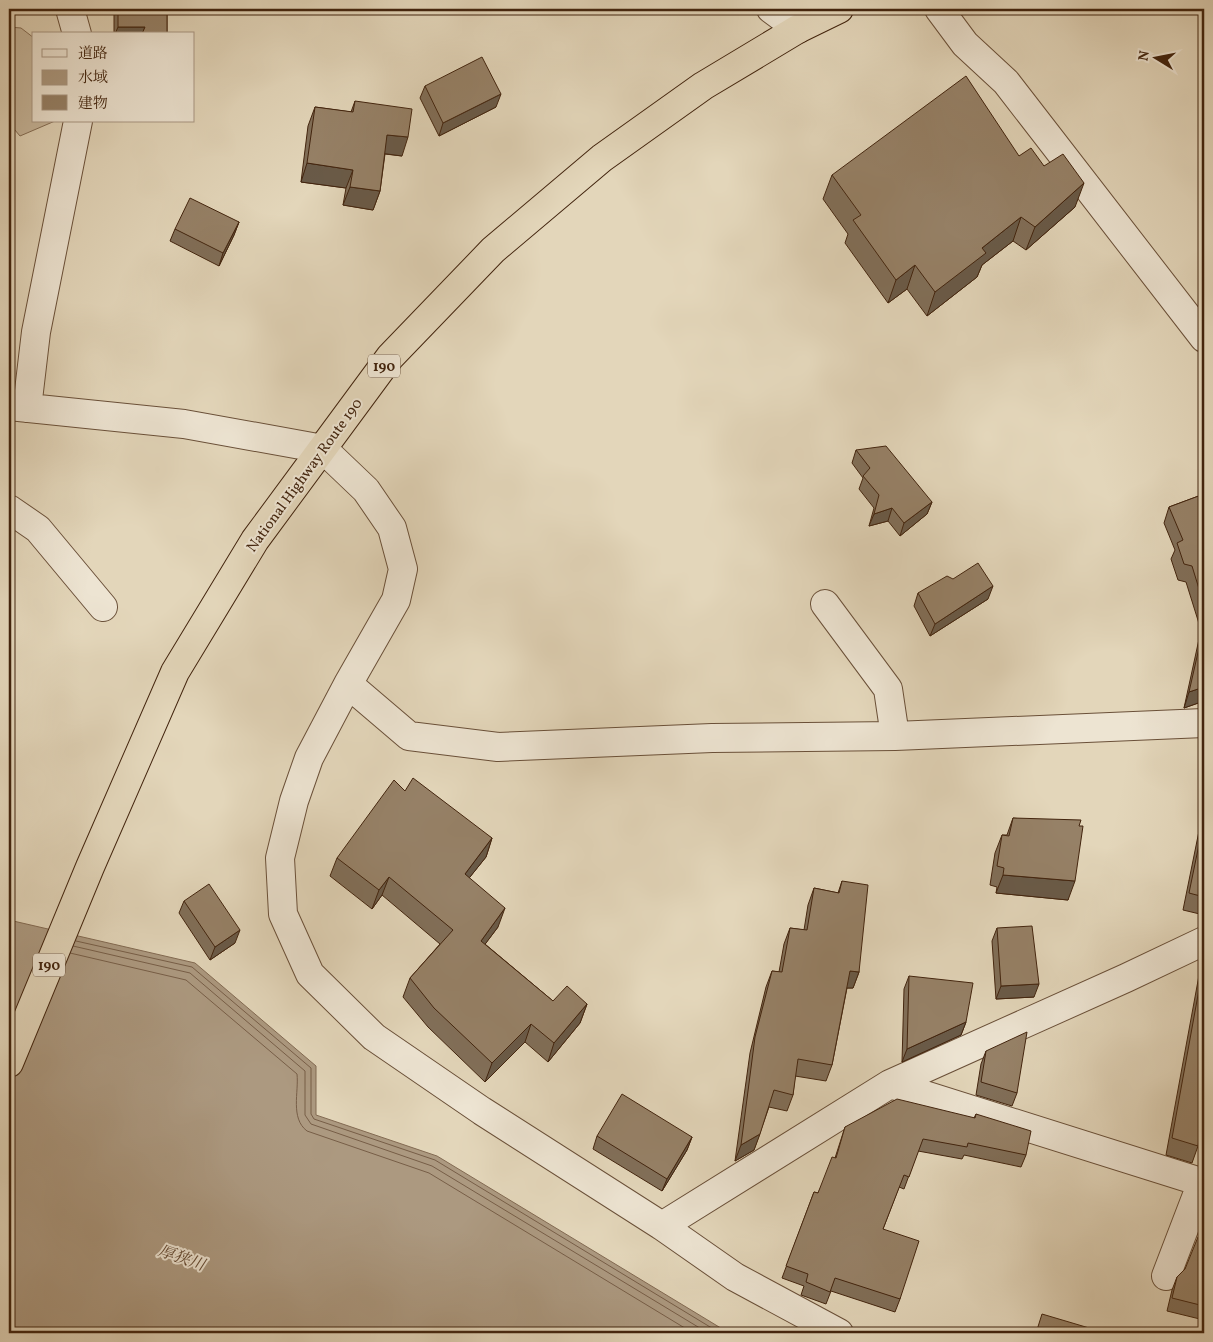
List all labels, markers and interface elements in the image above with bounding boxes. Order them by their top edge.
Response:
legend [32,32,195,122]
north arrow [1130,32,1180,82]
text: 道路 [78,44,108,65]
text: N [1134,49,1155,63]
text: 水域 [78,68,108,89]
text: 建物 [78,94,108,115]
road number: 190 [368,354,400,378]
street label: National Highway Route 190 [242,395,368,557]
road number: 190 [33,954,65,976]
water label: 厚狭川 [155,1241,210,1278]

